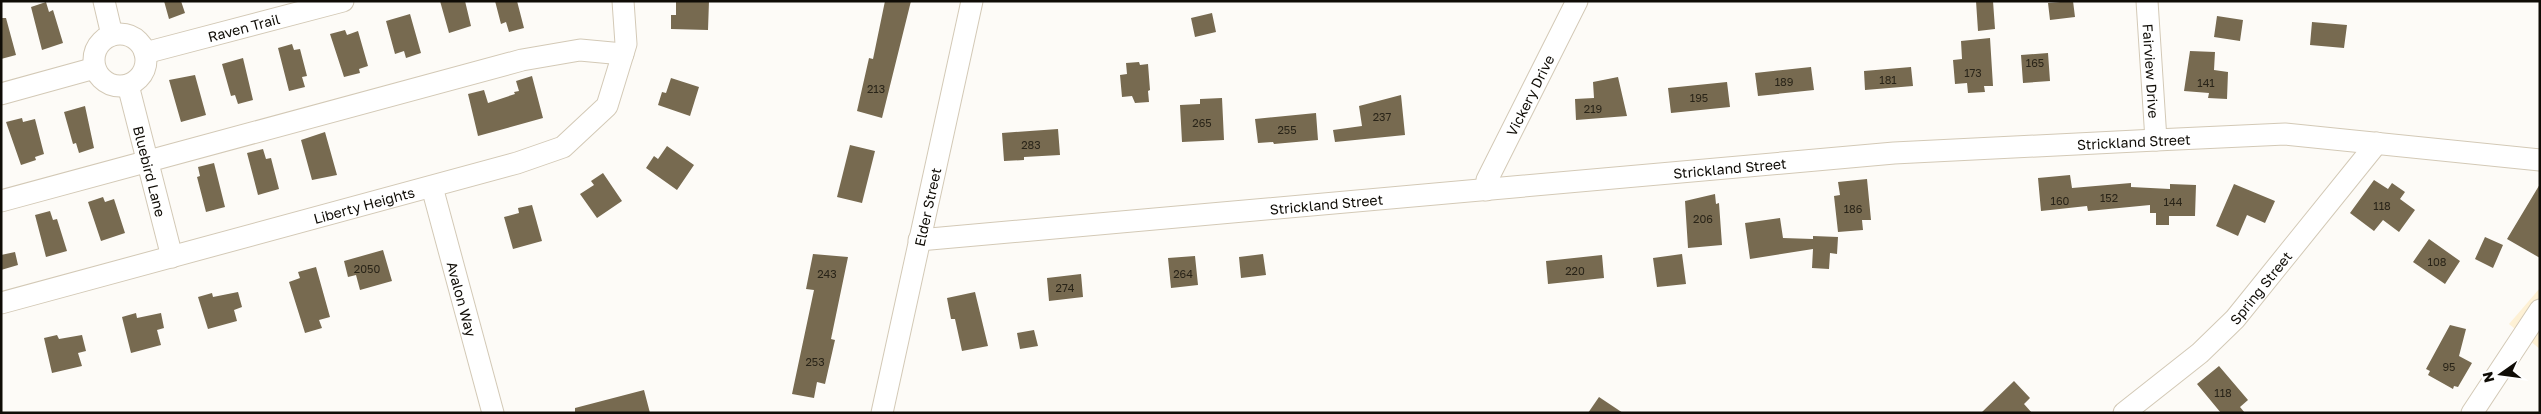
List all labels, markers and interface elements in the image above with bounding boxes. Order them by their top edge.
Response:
street label: Raven Trail [206,10,281,45]
street label: Fairview Drive [2140,23,2163,119]
street label: Vickery Drive [1502,52,1557,139]
house number: 165 [2026,56,2044,69]
house number: 173 [1964,66,1982,79]
house number: 181 [1879,73,1897,86]
house number: 189 [1775,75,1793,88]
house number: 141 [2197,76,2215,89]
house number: 213 [867,82,885,95]
house number: 195 [1690,91,1708,104]
house number: 219 [1584,102,1602,115]
house number: 237 [1373,110,1391,123]
house number: 265 [1192,116,1212,129]
house number: 255 [1277,123,1297,136]
street label: Bluebird Lane [130,124,170,218]
street label: Strickland Street [2077,130,2191,152]
house number: 283 [1021,138,1041,151]
street label: Strickland Street [1672,154,1787,181]
street label: Elder Street [910,166,944,248]
street label: Liberty Heights [311,183,416,226]
street label: Strickland Street [1269,190,1384,217]
house number: 152 [2100,191,2118,204]
house number: 160 [2051,194,2070,207]
house number: 144 [2164,195,2183,208]
house number: 118 [2373,199,2391,212]
house number: 186 [1844,202,1863,215]
house number: 206 [1693,212,1713,225]
street label: Spring Street [2226,248,2295,328]
house number: 108 [2428,255,2447,268]
street label: Avalon Way [444,260,481,339]
house number: 2050 [354,262,380,275]
house number: 220 [1565,264,1585,277]
house number: 243 [817,267,837,280]
house number: 264 [1173,267,1193,280]
house number: 274 [1056,281,1075,294]
north arrow [2476,349,2526,399]
house number: 253 [805,355,825,368]
house number: 95 [2442,360,2456,373]
text: N [2478,370,2497,384]
house number: 118 [2214,386,2232,399]

